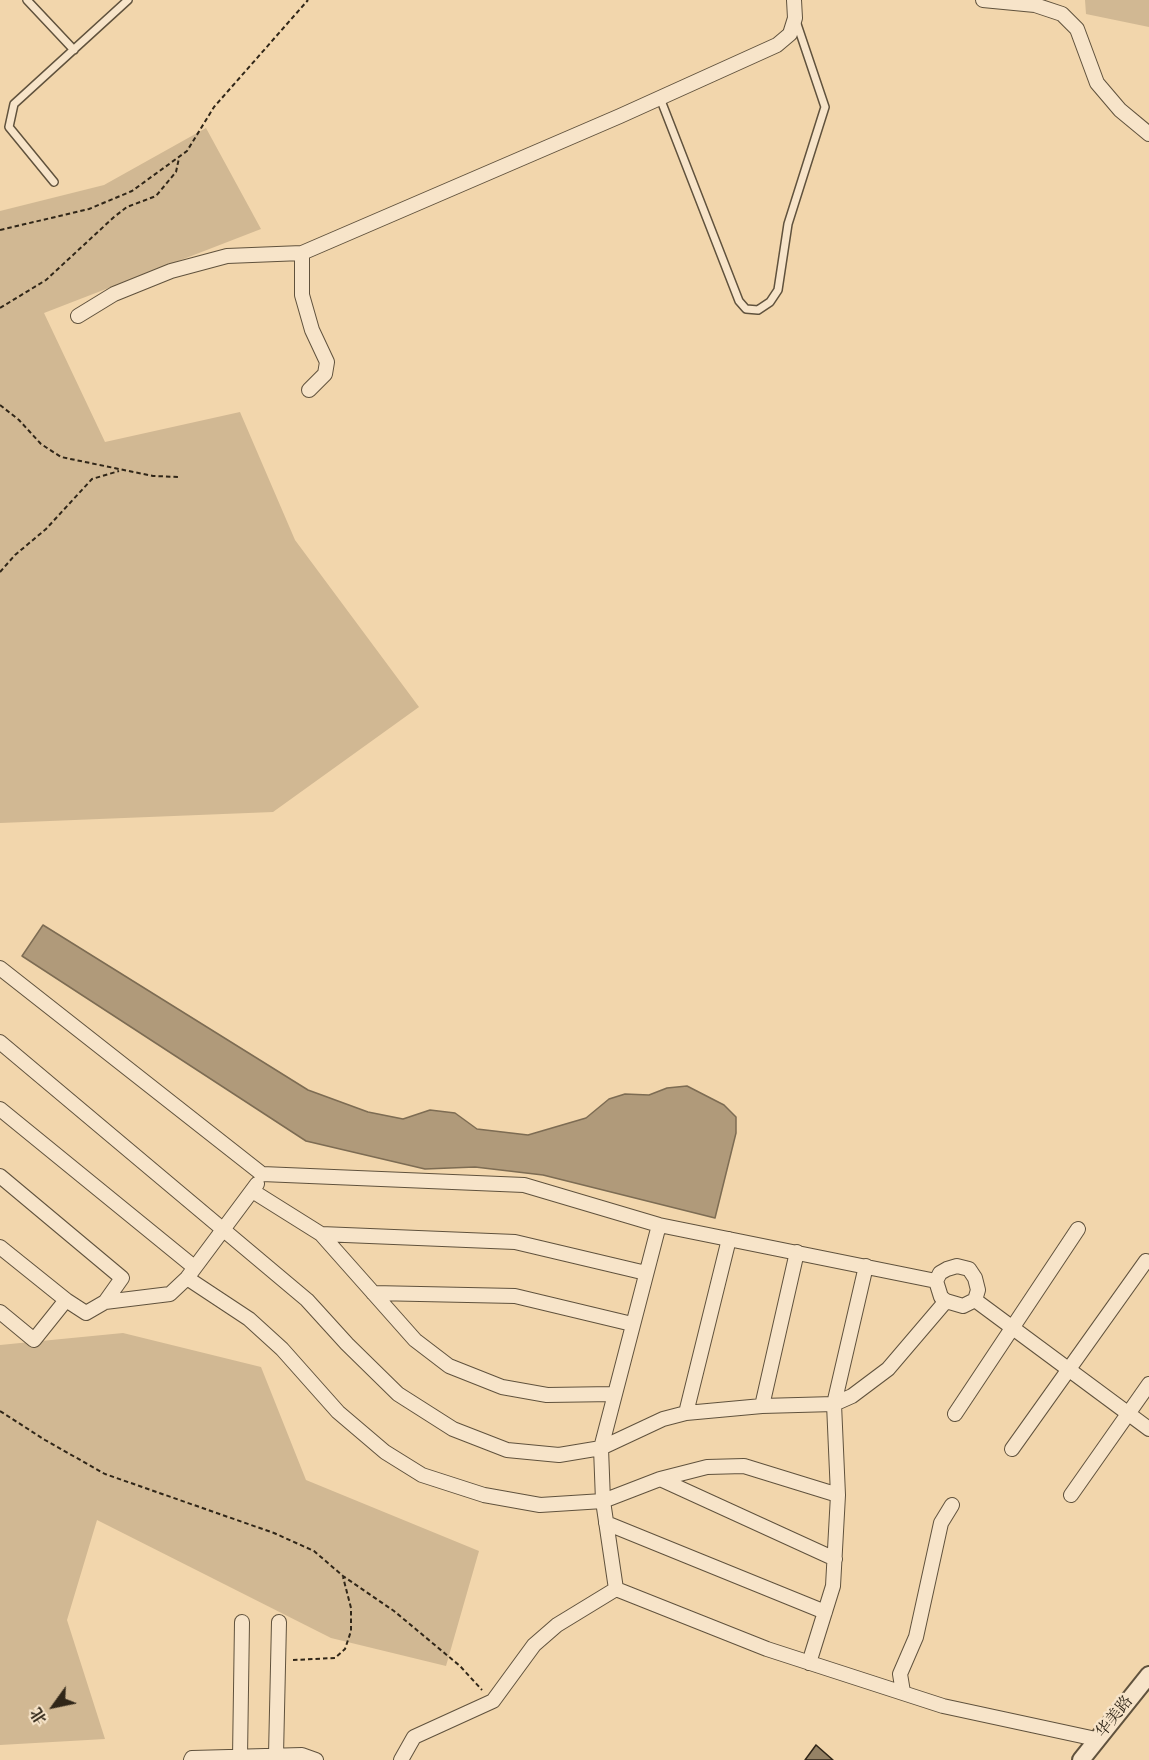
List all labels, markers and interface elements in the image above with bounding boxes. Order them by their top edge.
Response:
north arrow [24,1676,84,1736]
street label: 华美路 [1092,1692,1138,1742]
text: 北 [25,1703,52,1729]

